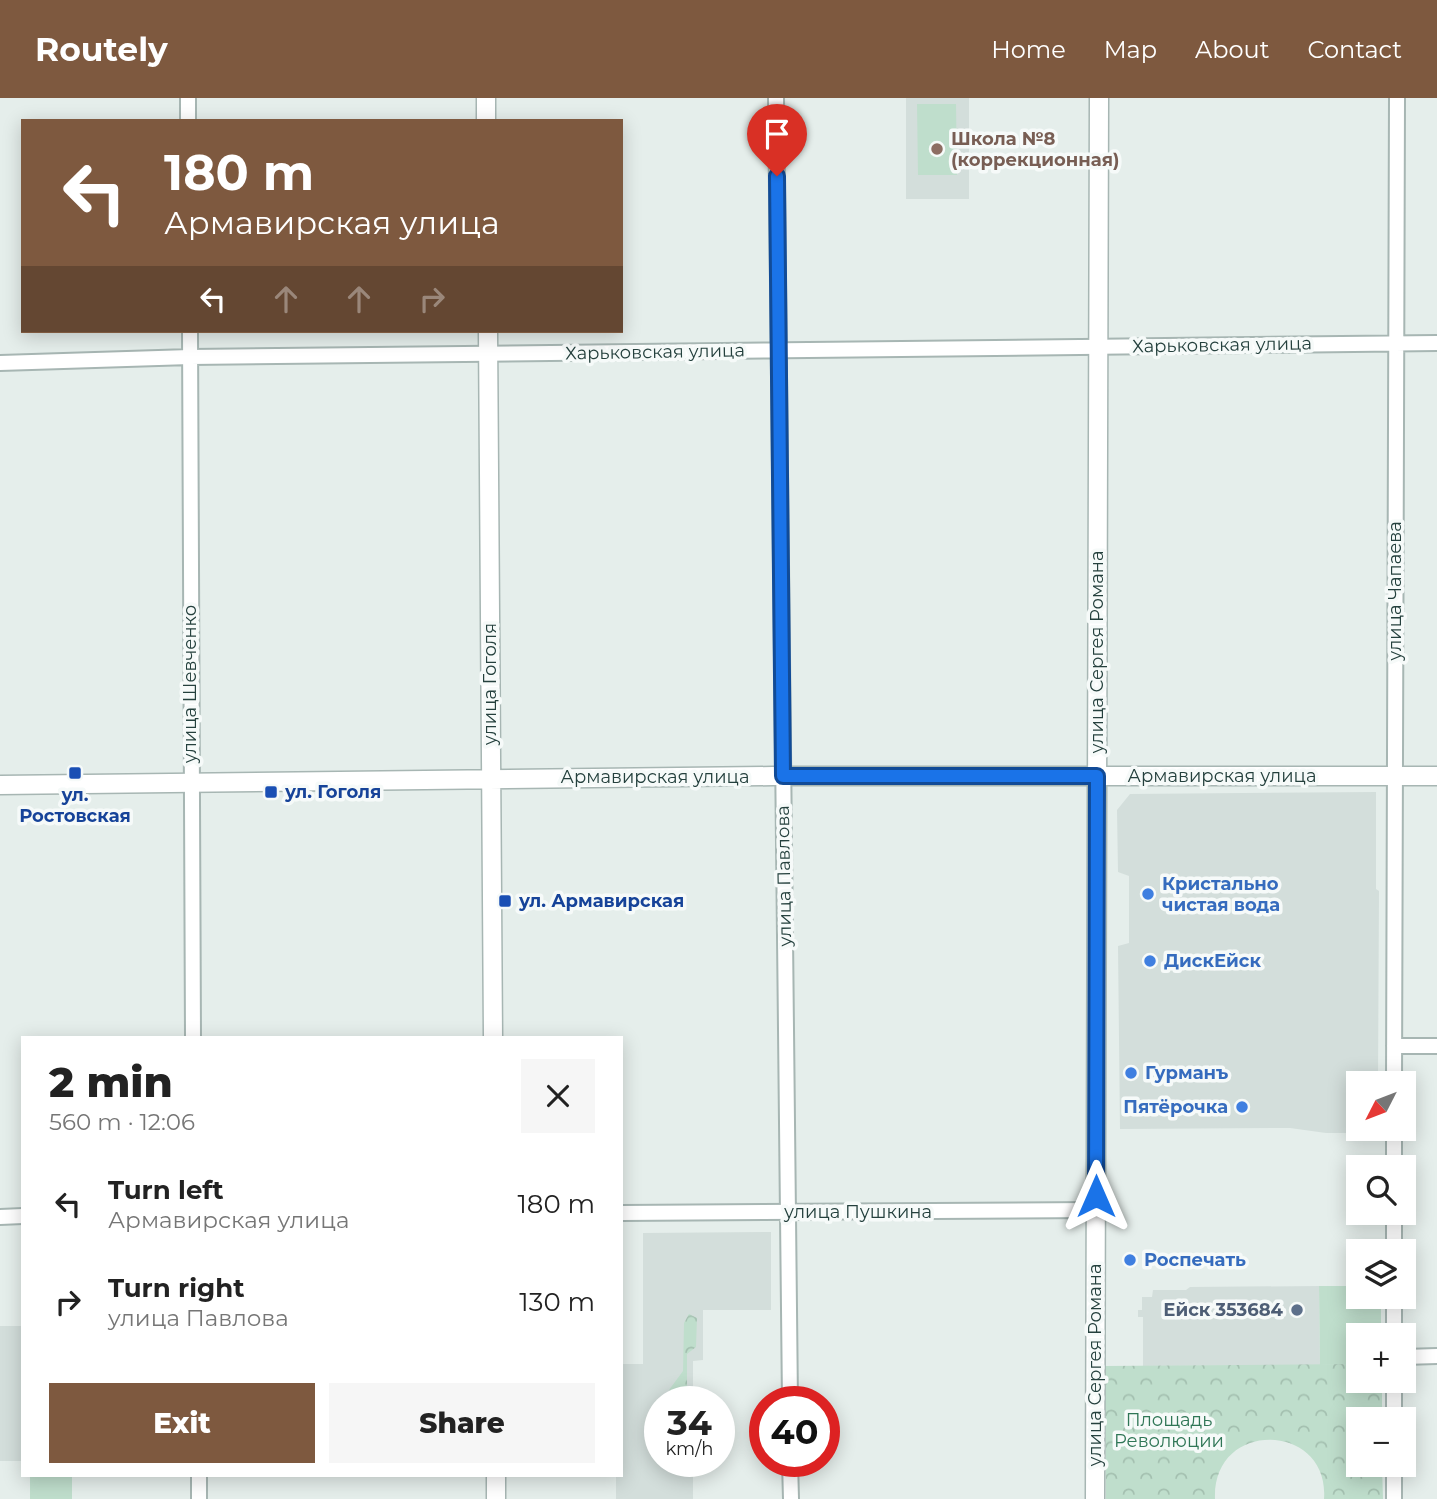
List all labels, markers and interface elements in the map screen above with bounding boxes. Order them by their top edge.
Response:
text: Routely [35,29,168,69]
text: Home [991,35,1066,64]
text: Map [1104,35,1157,64]
text: About [1195,35,1269,64]
text: Contact [1307,35,1402,64]
pin [747,104,807,176]
icon: arrive [758,115,796,153]
place label: Школа №8 (коррекционная) [951,128,1119,171]
marker: Школа №8 (коррекционная) [929,141,945,157]
text: 180 m [164,143,314,202]
icon: left [49,147,140,238]
text: Армавирская улица [164,203,500,242]
icon: left [194,280,232,318]
icon: ahead [267,280,305,318]
icon: ahead [340,280,378,318]
icon: right [413,280,451,318]
street label: Харьковская улица [1132,332,1312,358]
street label: Харьковская улица [565,339,745,365]
street label: улица Чапаева [1384,521,1406,662]
street label: улица Сергея Романа [1086,551,1108,754]
street label: улица Шевченко [179,605,201,764]
street label: улица Гоголя [479,623,501,746]
marker: ул. Ростовская [67,765,83,781]
street label: Армавирская улица [1128,765,1316,787]
street label: Армавирская улица [561,766,749,788]
place label: ул. Гоголя [284,781,381,803]
place label: ул. Ростовская [19,784,131,827]
marker: ул. Гоголя [263,784,279,800]
street label: улица Павлова [772,805,796,948]
place label: Кристально чистая вода [1162,873,1280,916]
marker: Кристально чистая вода [1140,886,1156,902]
place label: ул. Армавирская [518,890,684,912]
marker: ул. Армавирская [497,893,513,909]
place label: ДискЕйск [1164,950,1261,972]
marker: ДискЕйск [1142,953,1158,969]
text: 2 min [49,1056,173,1108]
button: close [521,1059,595,1133]
place label: Гурманъ [1145,1062,1228,1084]
marker: Гурманъ [1123,1065,1139,1081]
north arrow [1346,1071,1416,1141]
map controls [1346,1071,1416,1477]
place label: Пятёрочка [1123,1096,1228,1118]
marker: Пятёрочка [1234,1099,1250,1115]
text: 560 m · 12:06 [49,1108,195,1136]
button: search [1346,1155,1416,1225]
position arrow [1059,1159,1133,1233]
text: Turn left [108,1174,224,1206]
icon: left [49,1185,87,1223]
text: 180 m [517,1188,595,1220]
street label: улица Пушкина [783,1201,932,1223]
text: Армавирская улица [108,1206,349,1234]
button: layers [1346,1239,1416,1309]
place label: Роспечать [1144,1249,1246,1271]
marker: Роспечать [1122,1252,1138,1268]
street label: улица Сергея Романа [1084,1264,1106,1467]
text: Turn right [108,1272,244,1304]
icon: right [49,1283,87,1321]
text: 130 m [519,1286,595,1318]
place label: Ейск 353684 [1163,1299,1284,1321]
marker: Ейск 353684 [1289,1302,1305,1318]
text: улица Павлова [108,1304,289,1332]
button: + [1346,1323,1416,1393]
button: Exit [49,1383,315,1463]
button: Share [329,1383,595,1463]
speed limit sign: 40 [749,1386,840,1477]
text: 34 [667,1401,712,1444]
button: − [1346,1407,1416,1477]
park label: Площадь Революции [1114,1409,1224,1452]
text: km/h [665,1438,714,1460]

